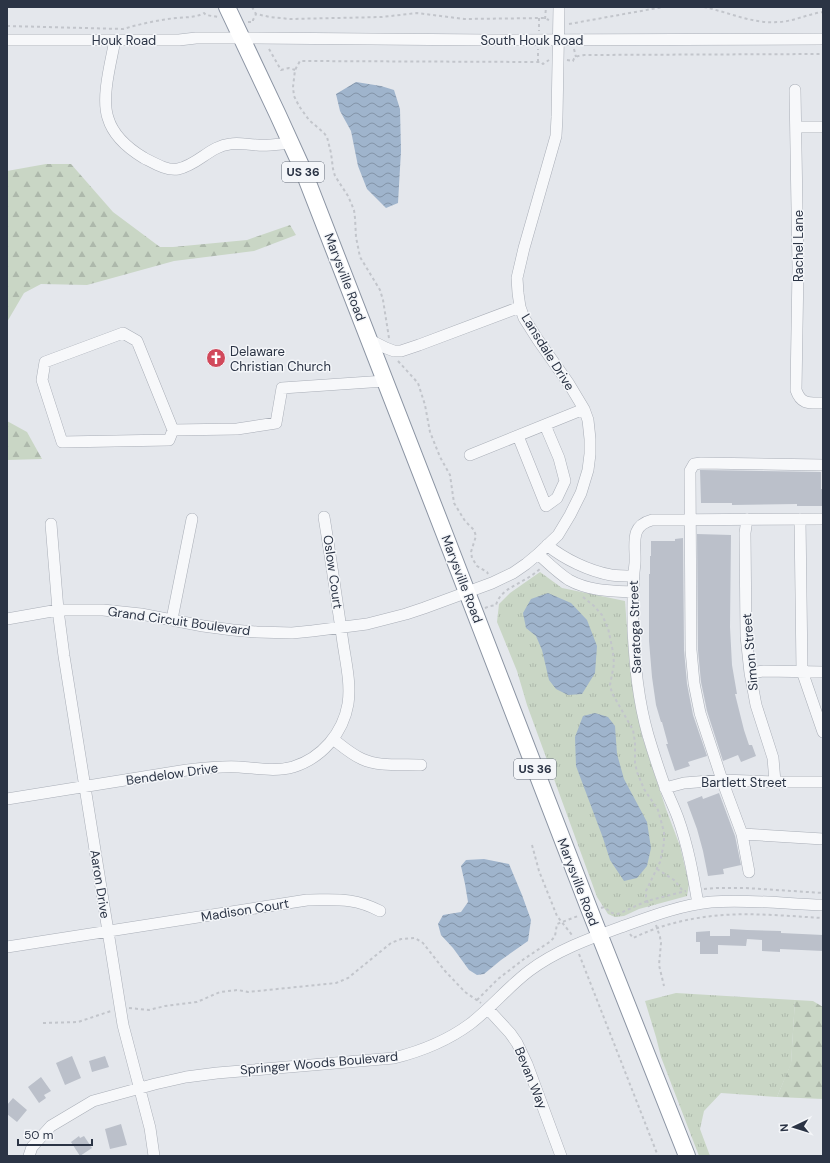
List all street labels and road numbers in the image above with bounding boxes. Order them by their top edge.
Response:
street label: Houk Road [92,32,156,49]
street label: South Houk Road [480,32,584,49]
road number: US 36 [282,162,324,182]
street label: Rachel Lane [790,210,807,282]
street label: Marysville Road [320,231,370,323]
street label: Lansdale Drive [518,310,578,394]
street label: Marysville Road [437,533,487,625]
street label: Oslow Court [319,534,347,610]
street label: Saratoga Street [625,580,645,674]
street label: Grand Circuit Boulevard [107,603,251,639]
street label: Simon Street [738,613,762,691]
street label: Bendelow Drive [125,759,219,789]
road number: US 36 [514,759,556,779]
street label: Bartlett Street [701,774,787,791]
street label: Marysville Road [553,836,603,928]
street label: Aaron Drive [86,848,114,920]
street label: Madison Court [200,895,290,925]
street label: Bevan Way [511,1044,551,1112]
street label: Springer Woods Boulevard [239,1048,399,1078]

